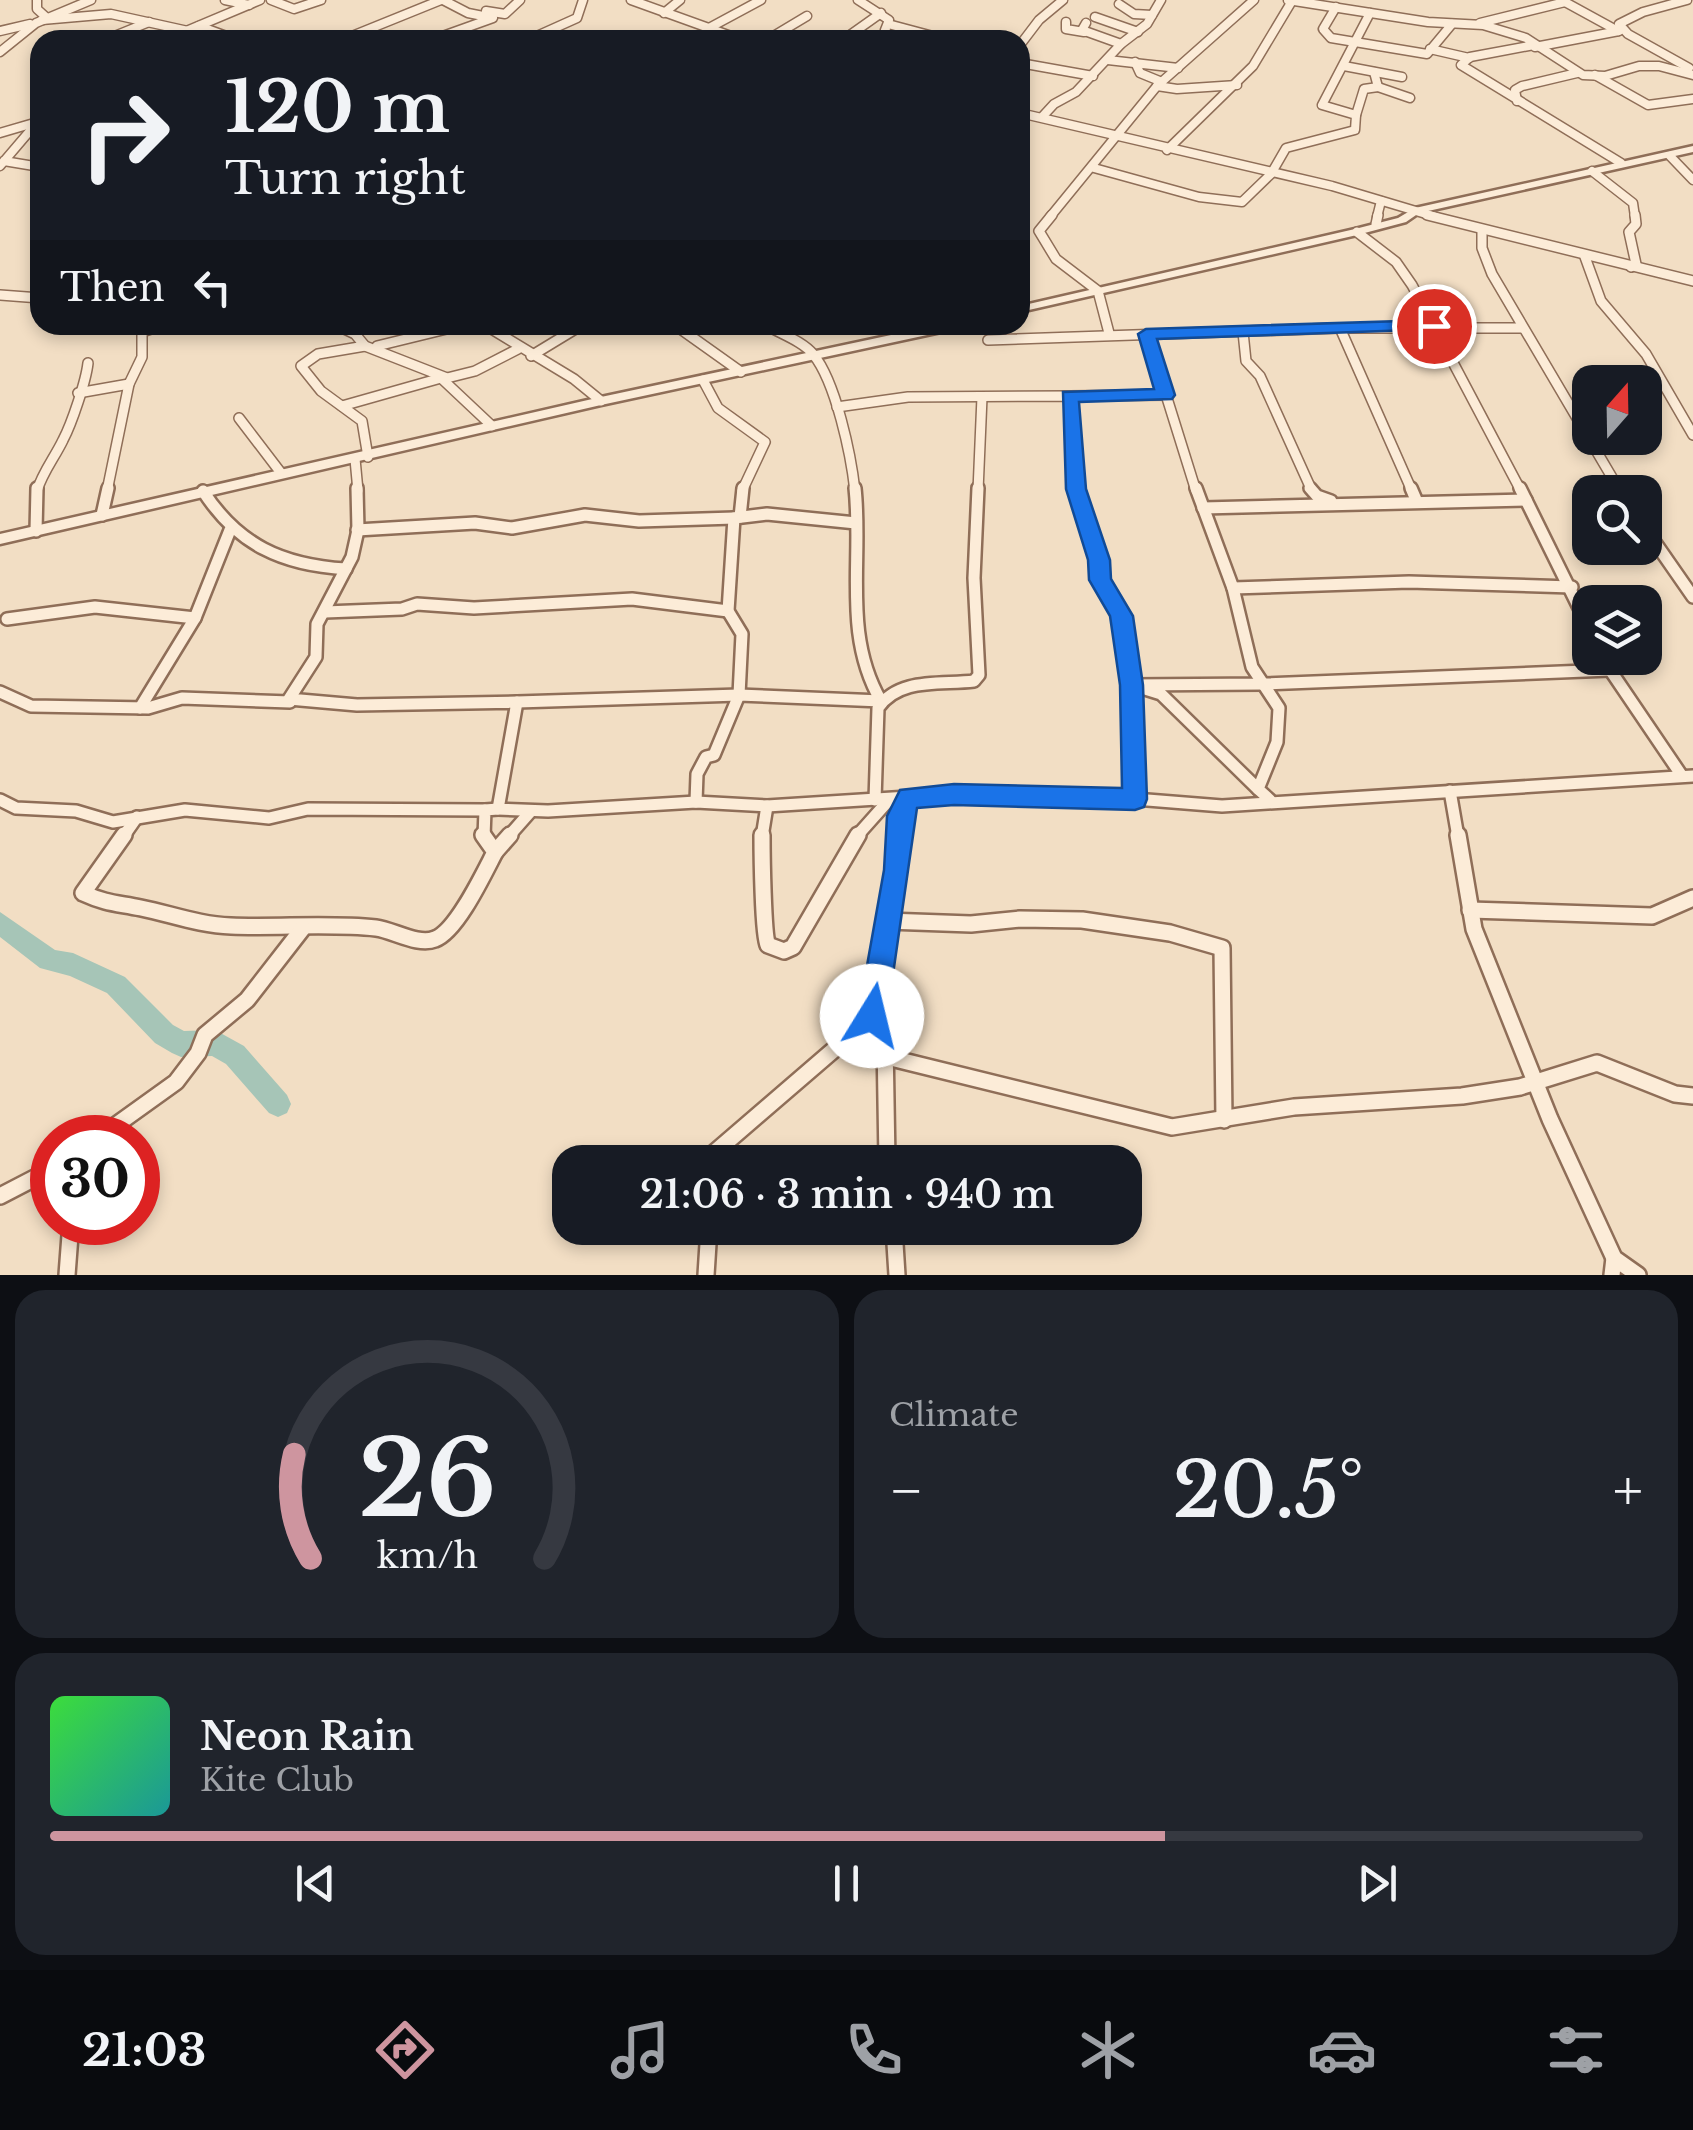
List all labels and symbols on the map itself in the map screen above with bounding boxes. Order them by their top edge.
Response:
pin [1392,284,1477,369]
north arrow [1572,365,1662,455]
position arrow [820,964,924,1068]
speed limit sign: 30 [30,1115,160,1245]

